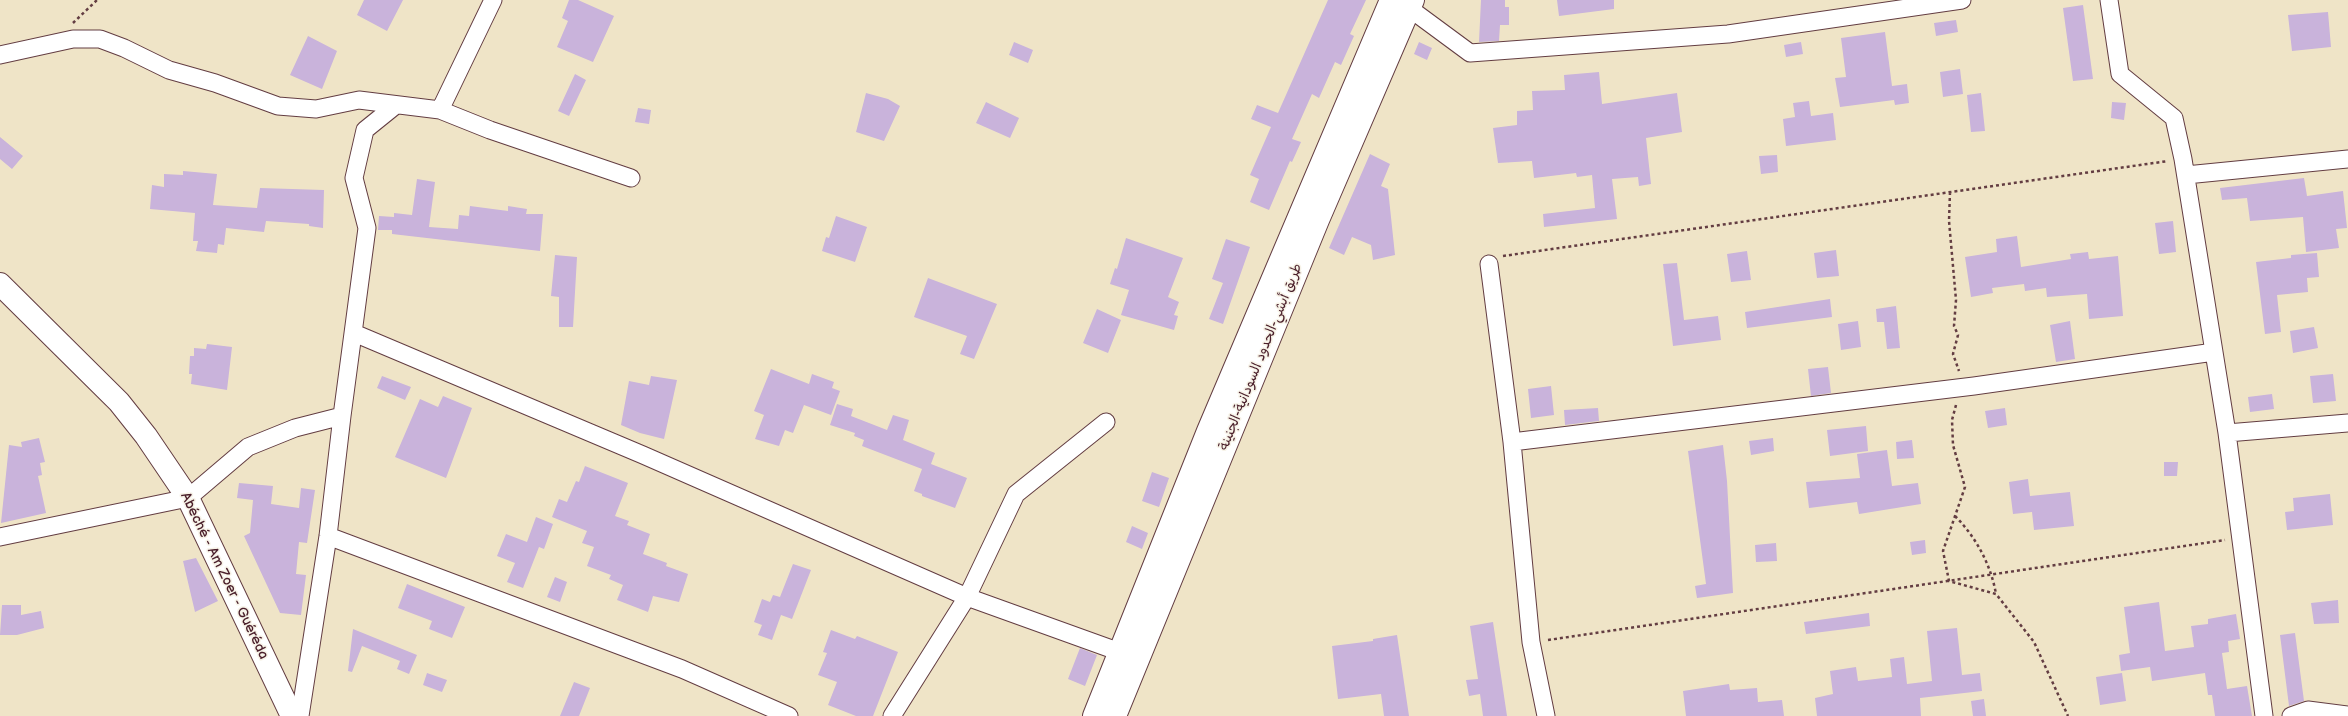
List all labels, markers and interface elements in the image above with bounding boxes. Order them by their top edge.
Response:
street label: طريق أبشي-الحدود السودانية-الجنينة [1216,261,1306,453]
street label: Abéché - Am Zoer - Guéréda [176,490,272,662]

